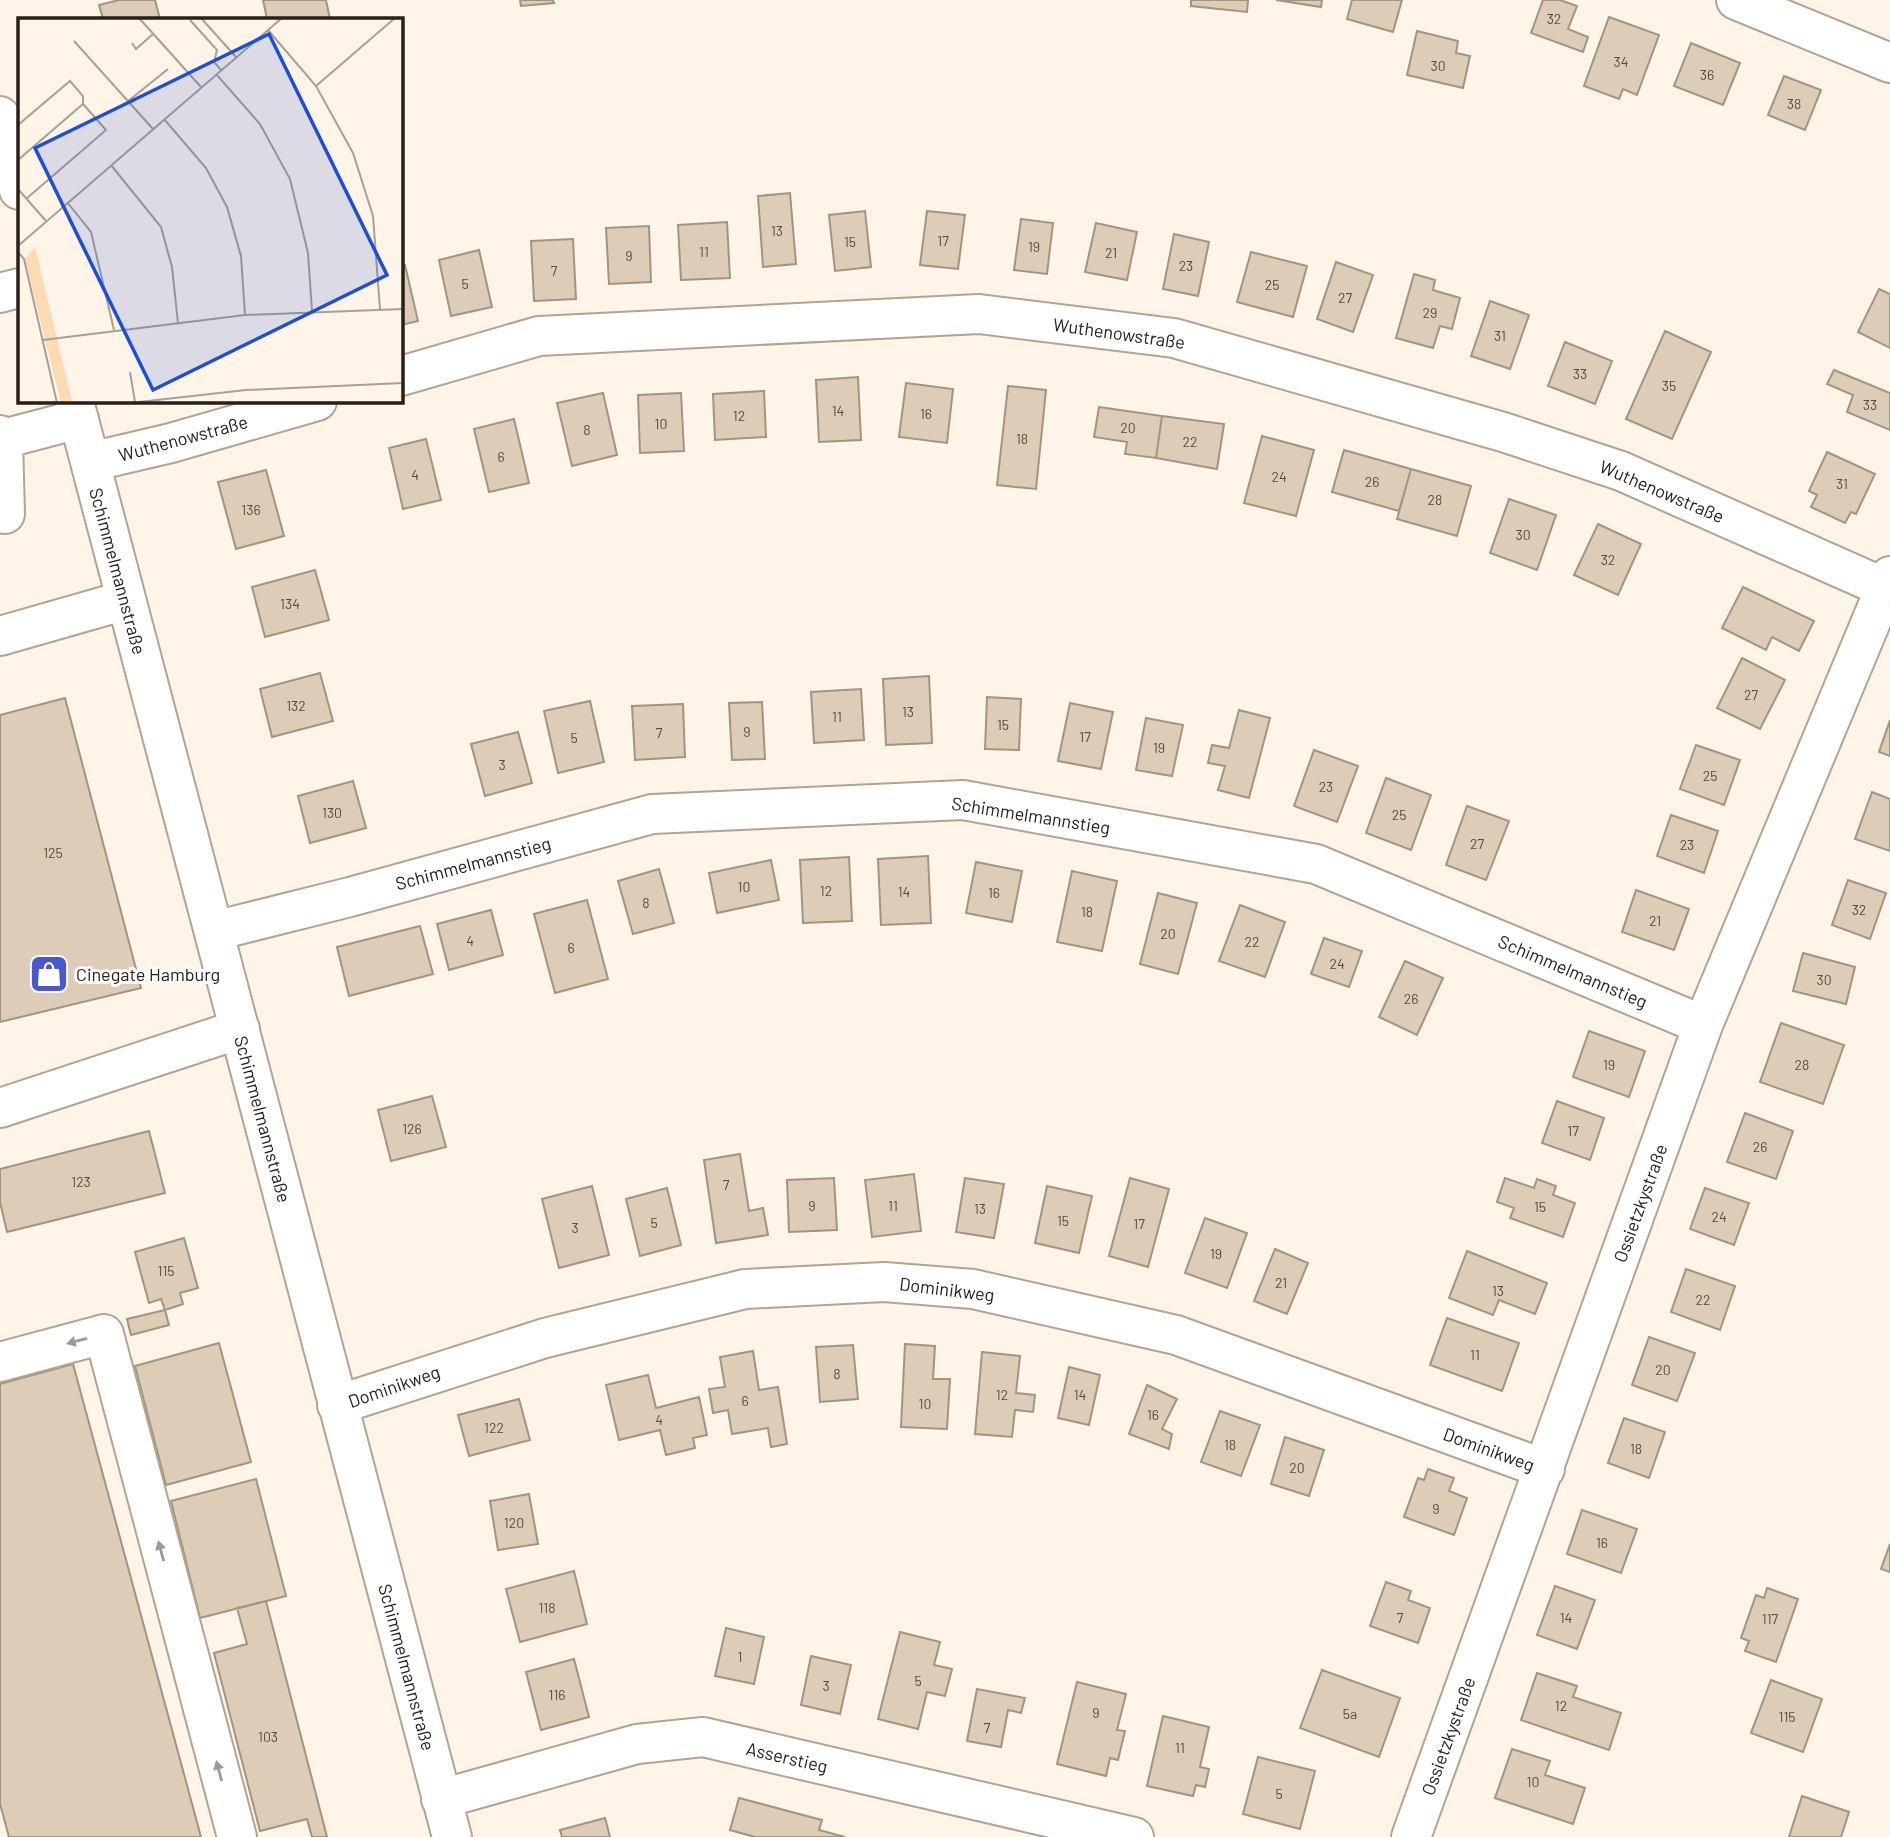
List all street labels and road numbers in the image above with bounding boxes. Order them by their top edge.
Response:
street label: Wuthenowstraße [1052,313,1186,353]
street label: Wuthenowstraße [116,410,250,466]
street label: Wuthenowstraße [1596,455,1728,527]
street label: Schimmelmannstraße [85,485,151,657]
street label: Schimmelmannstieg [950,792,1112,838]
street label: Schimmelmannstieg [393,832,553,894]
street label: Schimmelmannstieg [1495,930,1651,1012]
street label: Schimmelmannstraße [230,1033,296,1205]
street label: Ossietzkystraße [1608,1141,1672,1265]
street label: Dominikweg [898,1272,996,1306]
street label: Dominikweg [345,1360,443,1412]
street label: Dominikweg [1440,1422,1538,1476]
street label: Schimmelmannstraße [374,1581,440,1753]
street label: Ossietzkystraße [1416,1674,1480,1798]
street label: Asserstieg [744,1737,830,1777]

